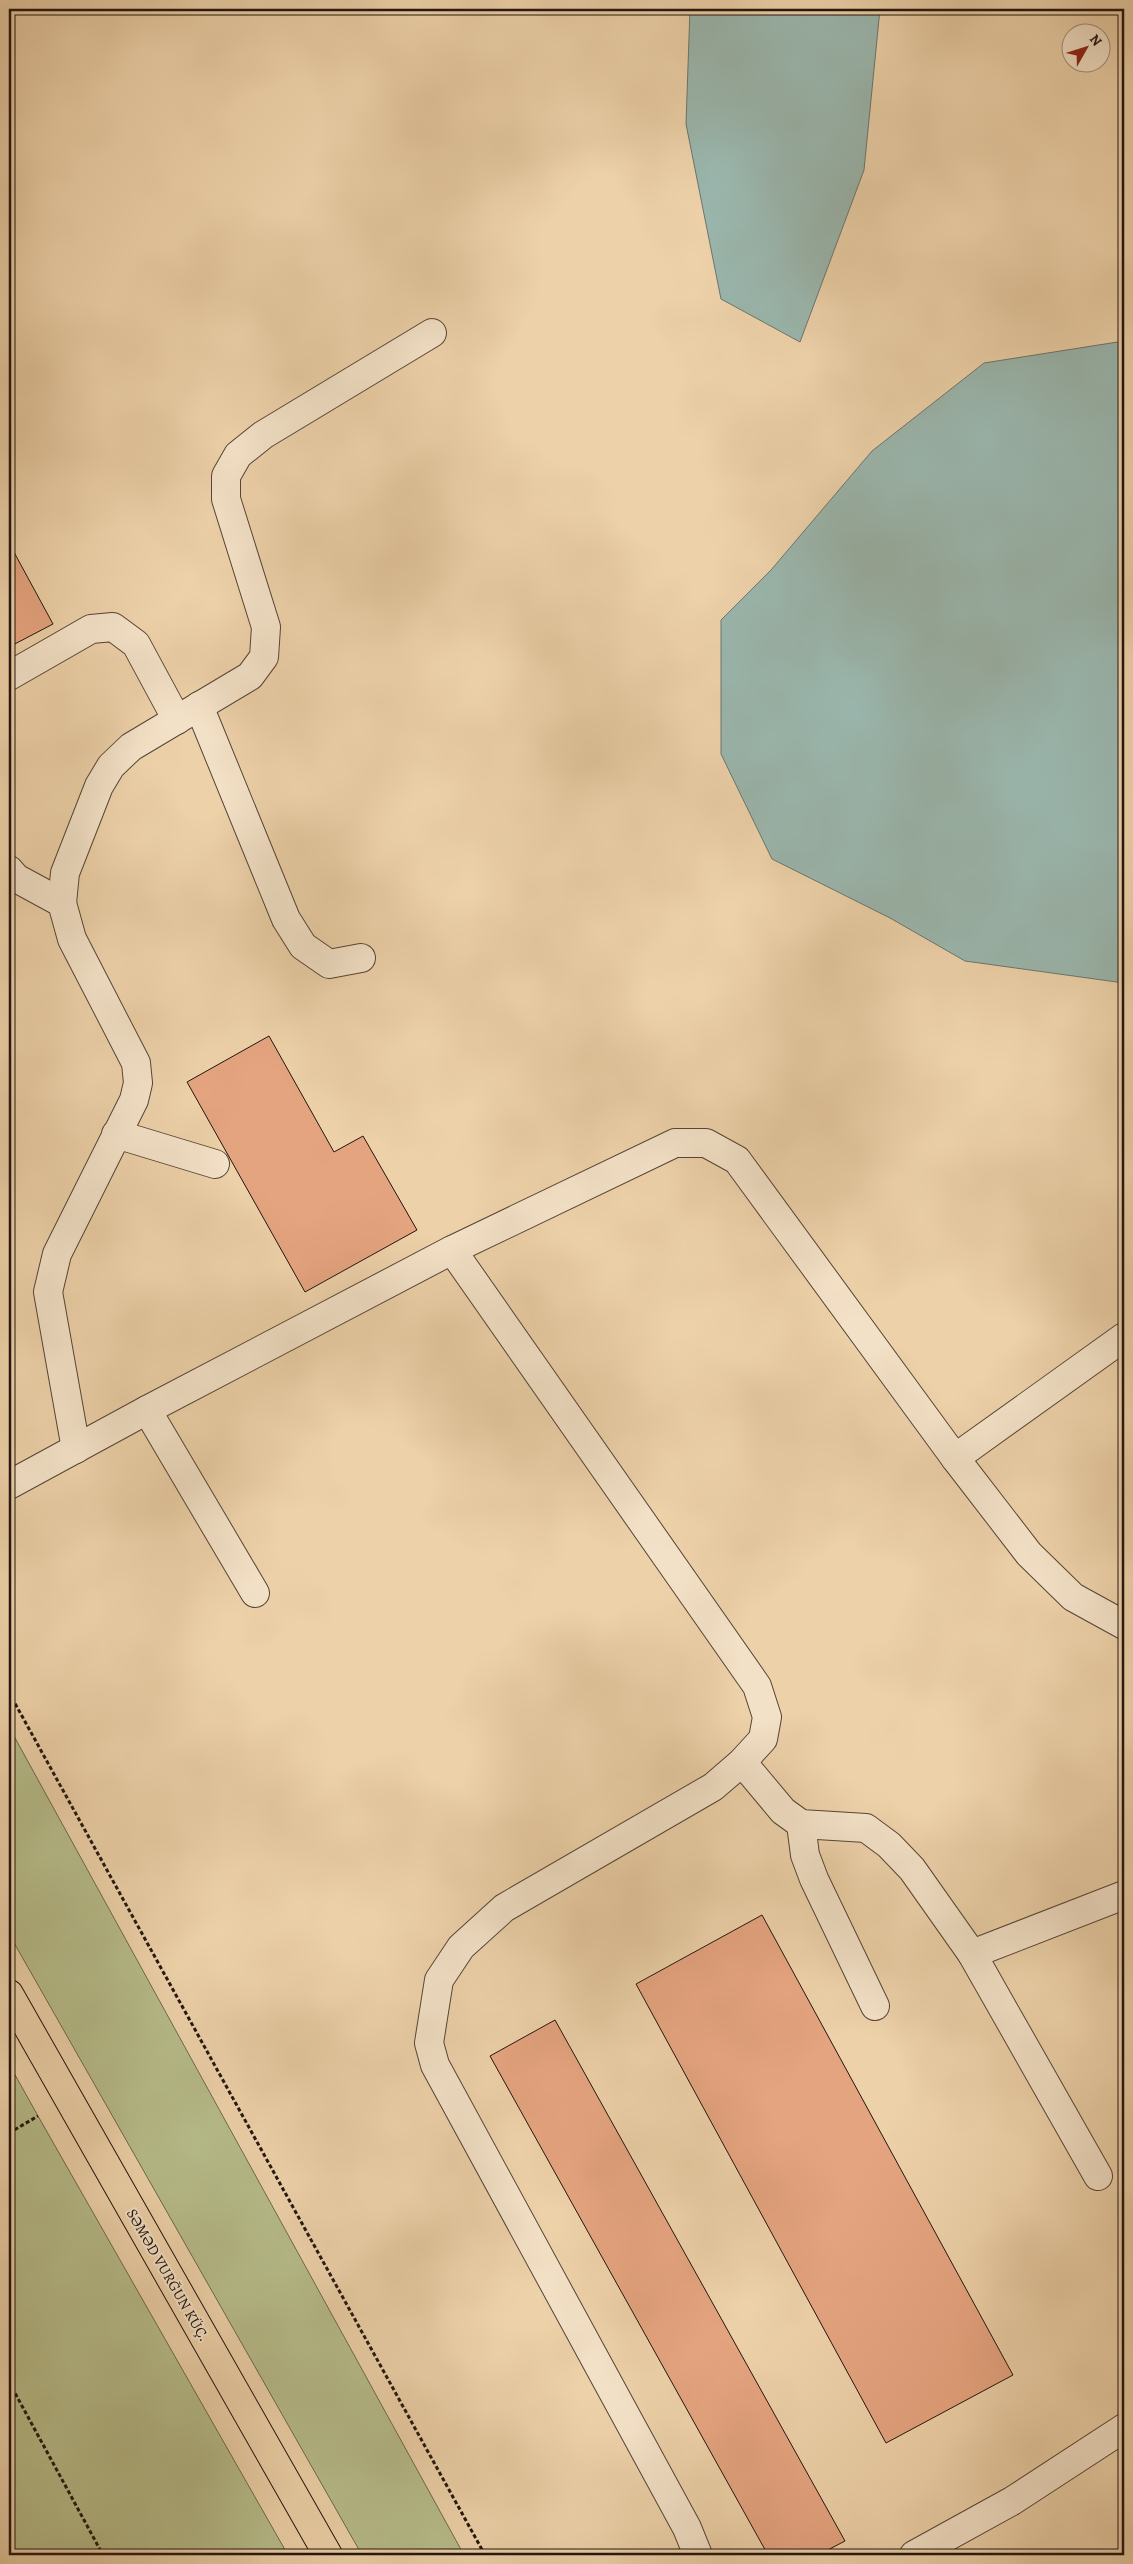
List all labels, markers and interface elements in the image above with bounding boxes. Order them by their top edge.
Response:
north arrow [1060,22,1110,72]
text: N [1085,30,1106,50]
street label: SƏMƏD VURĞUN KÜÇ. [122,2205,214,2345]

